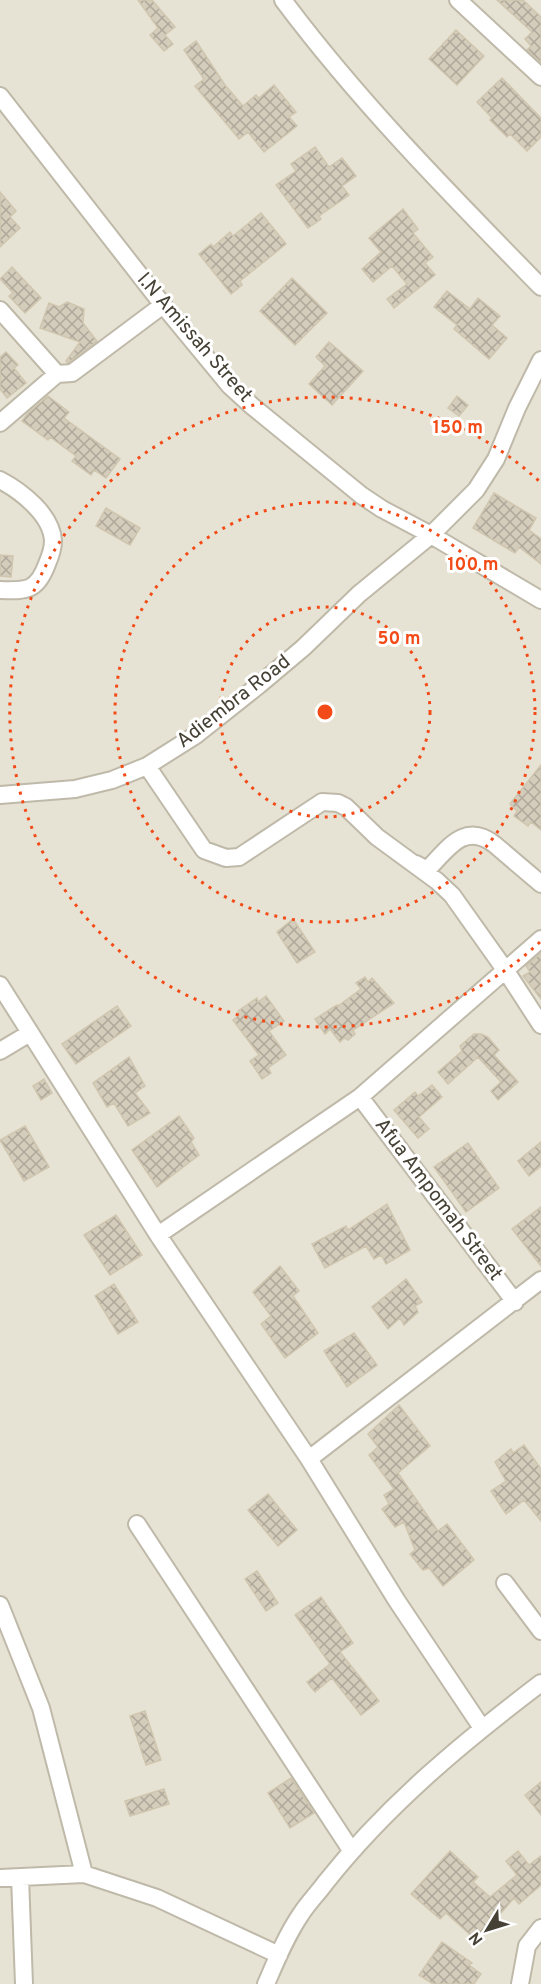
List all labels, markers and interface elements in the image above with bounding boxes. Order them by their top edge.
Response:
street label: I.N Amissah Street [130,268,258,408]
text: 150 m [433,417,483,440]
text: 100 m [447,554,499,577]
text: 50 m [377,628,421,651]
street label: Adiembra Road [172,649,296,755]
centre of rings [315,702,335,722]
street label: Afua Ampomah Street [368,1113,508,1287]
north arrow [457,1900,517,1960]
text: N [465,1927,488,1949]

